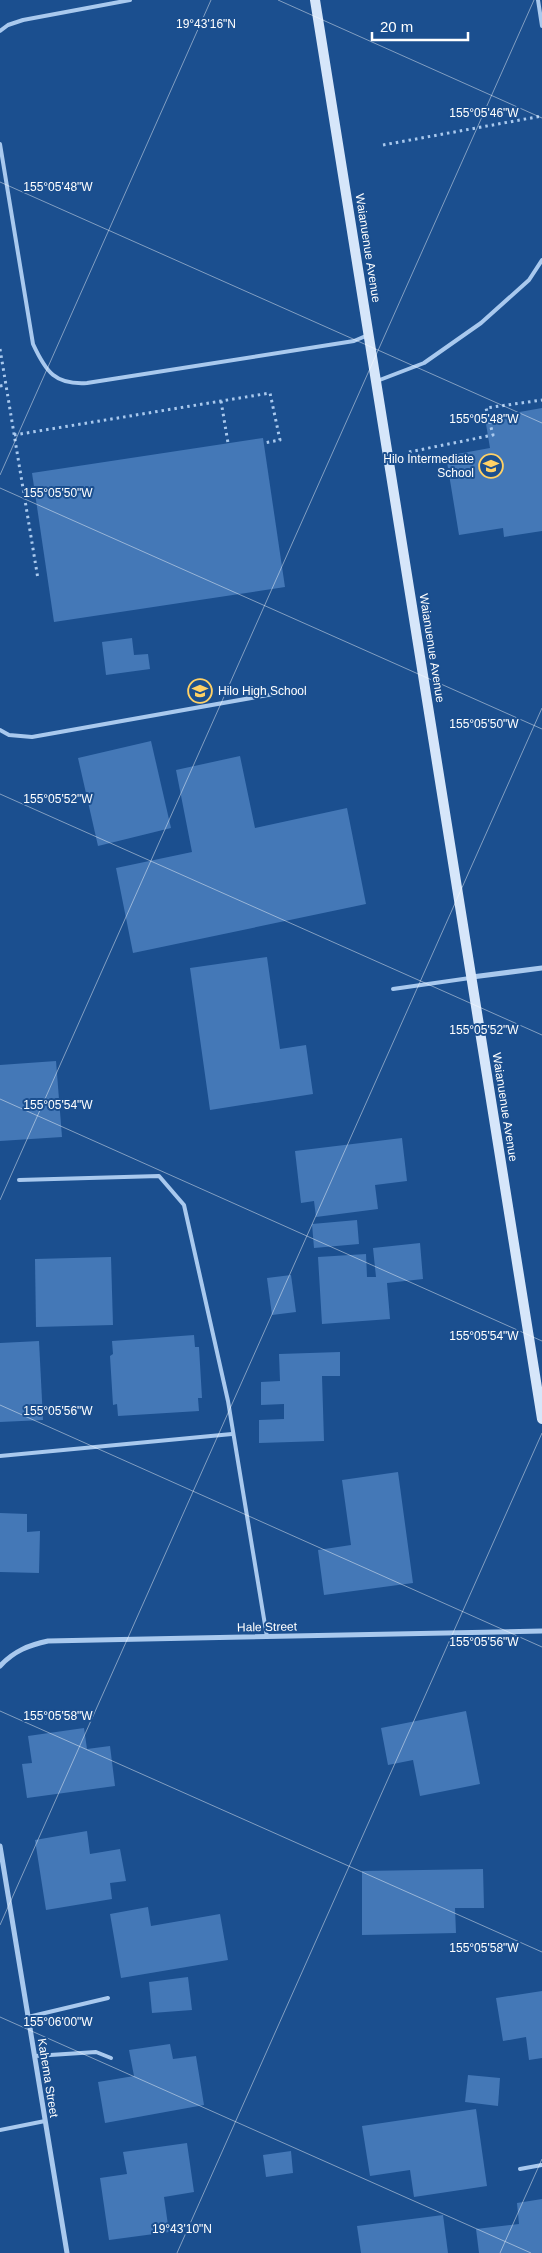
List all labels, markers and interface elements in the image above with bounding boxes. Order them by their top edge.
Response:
scale bar [372,10,468,42]
text: 19°43'16"N [176,17,236,31]
text: 20 m [380,18,413,35]
text: 155°05'46"W [449,106,519,120]
text: 155°05'48"W [23,180,93,194]
street label: Waianuenue Avenue [352,193,384,304]
text: 155°05'48"W [449,412,519,426]
place label: Hilo Intermediate School [383,452,474,480]
school or university icon: Hilo Intermediate School [478,453,504,479]
text: 155°05'50"W [23,486,93,500]
street label: Waianuenue Avenue [416,593,448,704]
school or university icon: Hilo High School [187,678,213,704]
place label: Hilo High School [218,684,307,698]
text: 155°05'50"W [449,717,519,731]
text: 155°05'52"W [23,792,93,806]
text: 155°05'52"W [449,1023,519,1037]
street label: Waianuenue Avenue [489,1052,521,1163]
text: 155°05'54"W [23,1098,93,1112]
text: 155°05'54"W [449,1329,519,1343]
text: 155°05'56"W [23,1404,93,1418]
street label: Hale Street [237,1619,298,1635]
text: 155°05'56"W [449,1635,519,1649]
text: 155°05'58"W [23,1709,93,1723]
text: 155°05'58"W [449,1941,519,1955]
text: 155°06'00"W [23,2015,93,2029]
street label: Kahema Street [35,2037,61,2119]
text: 19°43'10"N [152,2222,212,2236]

